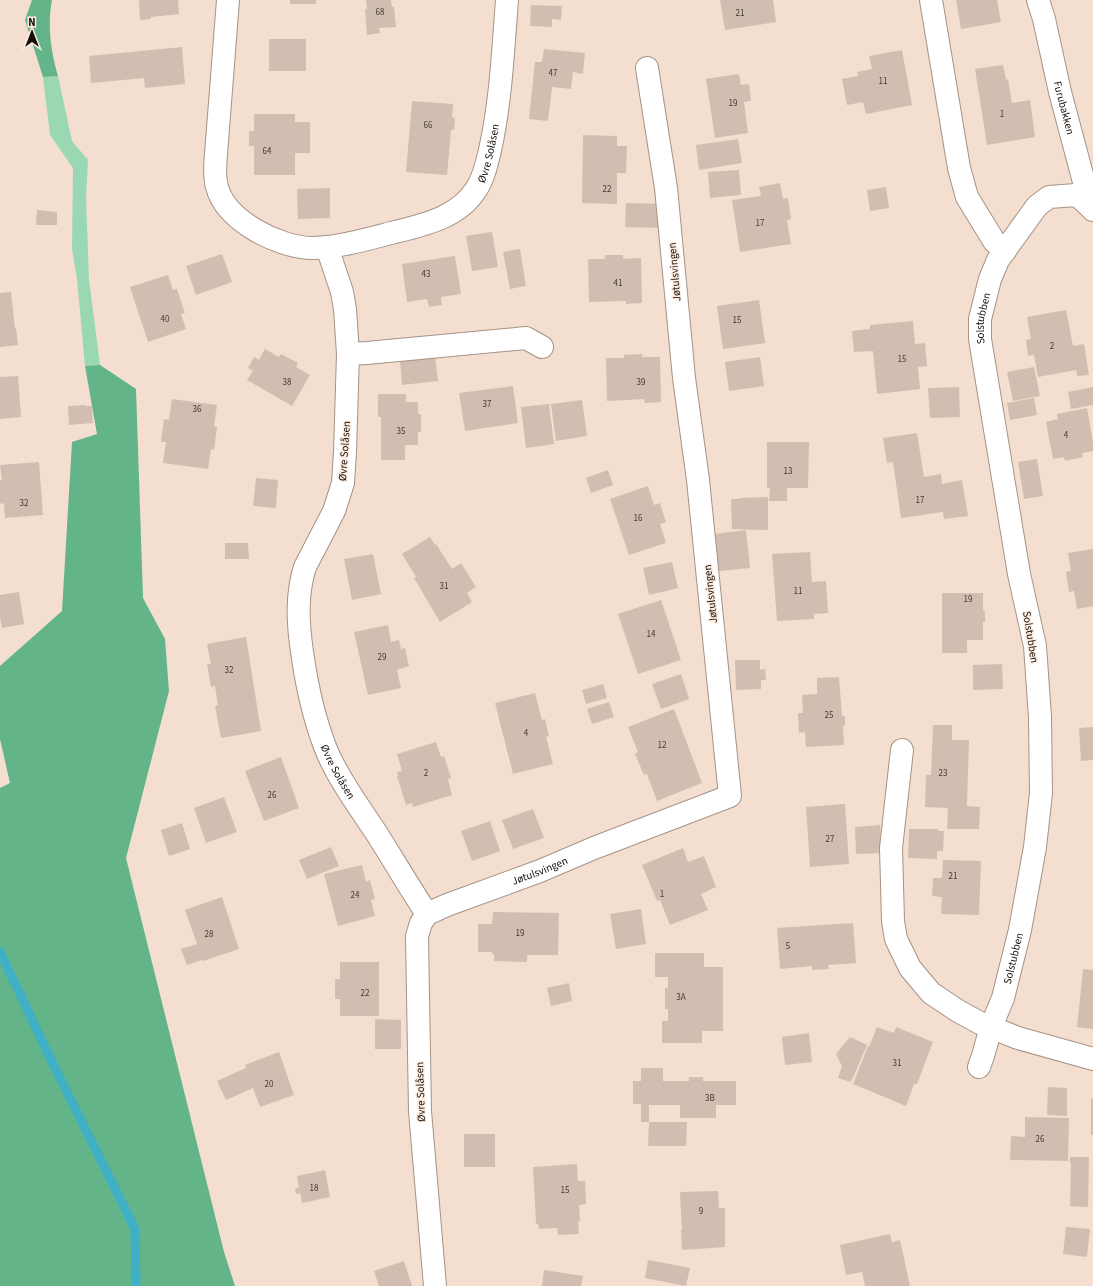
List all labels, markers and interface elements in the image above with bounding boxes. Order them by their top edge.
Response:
house number: 68 [376,6,385,19]
house number: 21 [736,7,744,20]
north arrow [12,12,52,52]
text: N [28,15,36,30]
house number: 47 [549,67,558,80]
house number: 11 [879,75,887,88]
street label: Furubakken [1050,80,1078,136]
house number: 19 [729,97,738,110]
house number: 1 [1000,108,1004,121]
house number: 66 [424,119,433,132]
street label: Øvre Solåsen [474,123,503,185]
house number: 64 [263,145,272,158]
house number: 22 [603,183,612,196]
house number: 17 [756,217,765,230]
street label: Jøtulsvingen [664,242,685,302]
house number: 43 [422,268,431,281]
house number: 41 [614,277,622,290]
street label: Solstubben [973,291,994,345]
house number: 40 [161,313,170,326]
house number: 15 [733,314,742,327]
house number: 2 [1050,340,1055,353]
house number: 15 [898,353,907,366]
house number: 38 [283,376,292,389]
house number: 39 [637,376,646,389]
house number: 37 [483,398,492,411]
house number: 36 [193,403,202,416]
street label: Øvre Solåsen [335,421,354,482]
house number: 35 [397,425,406,438]
house number: 4 [1064,429,1069,442]
house number: 13 [784,465,793,478]
house number: 17 [916,494,925,507]
house number: 32 [20,497,29,510]
house number: 16 [634,512,643,525]
street label: Jøtulsvingen [700,564,721,624]
house number: 31 [440,580,448,593]
house number: 11 [794,585,802,598]
house number: 19 [964,593,973,606]
street label: Solstubben [1019,610,1042,664]
house number: 14 [647,628,656,641]
house number: 29 [378,651,387,664]
house number: 32 [225,664,234,677]
house number: 25 [825,709,834,722]
house number: 4 [524,727,529,740]
house number: 12 [658,739,667,752]
street label: Øvre Solåsen [317,742,359,802]
house number: 2 [424,767,429,780]
house number: 23 [939,767,948,780]
house number: 26 [268,789,277,802]
house number: 27 [826,833,835,846]
street label: Jøtulsvingen [510,853,570,889]
house number: 21 [949,870,957,883]
house number: 1 [660,888,664,901]
house number: 24 [351,889,360,902]
house number: 19 [516,927,525,940]
house number: 28 [205,928,214,941]
street label: Solstubben [1000,931,1027,986]
house number: 5 [786,940,791,953]
house number: 22 [361,987,370,1000]
house number: 3A [676,991,686,1004]
house number: 31 [893,1057,901,1070]
street label: Øvre Solåsen [412,1062,429,1122]
house number: 20 [265,1078,274,1091]
house number: 3B [705,1092,715,1105]
house number: 26 [1036,1133,1045,1146]
house number: 18 [310,1182,319,1195]
house number: 15 [561,1184,570,1197]
house number: 9 [699,1205,704,1218]

